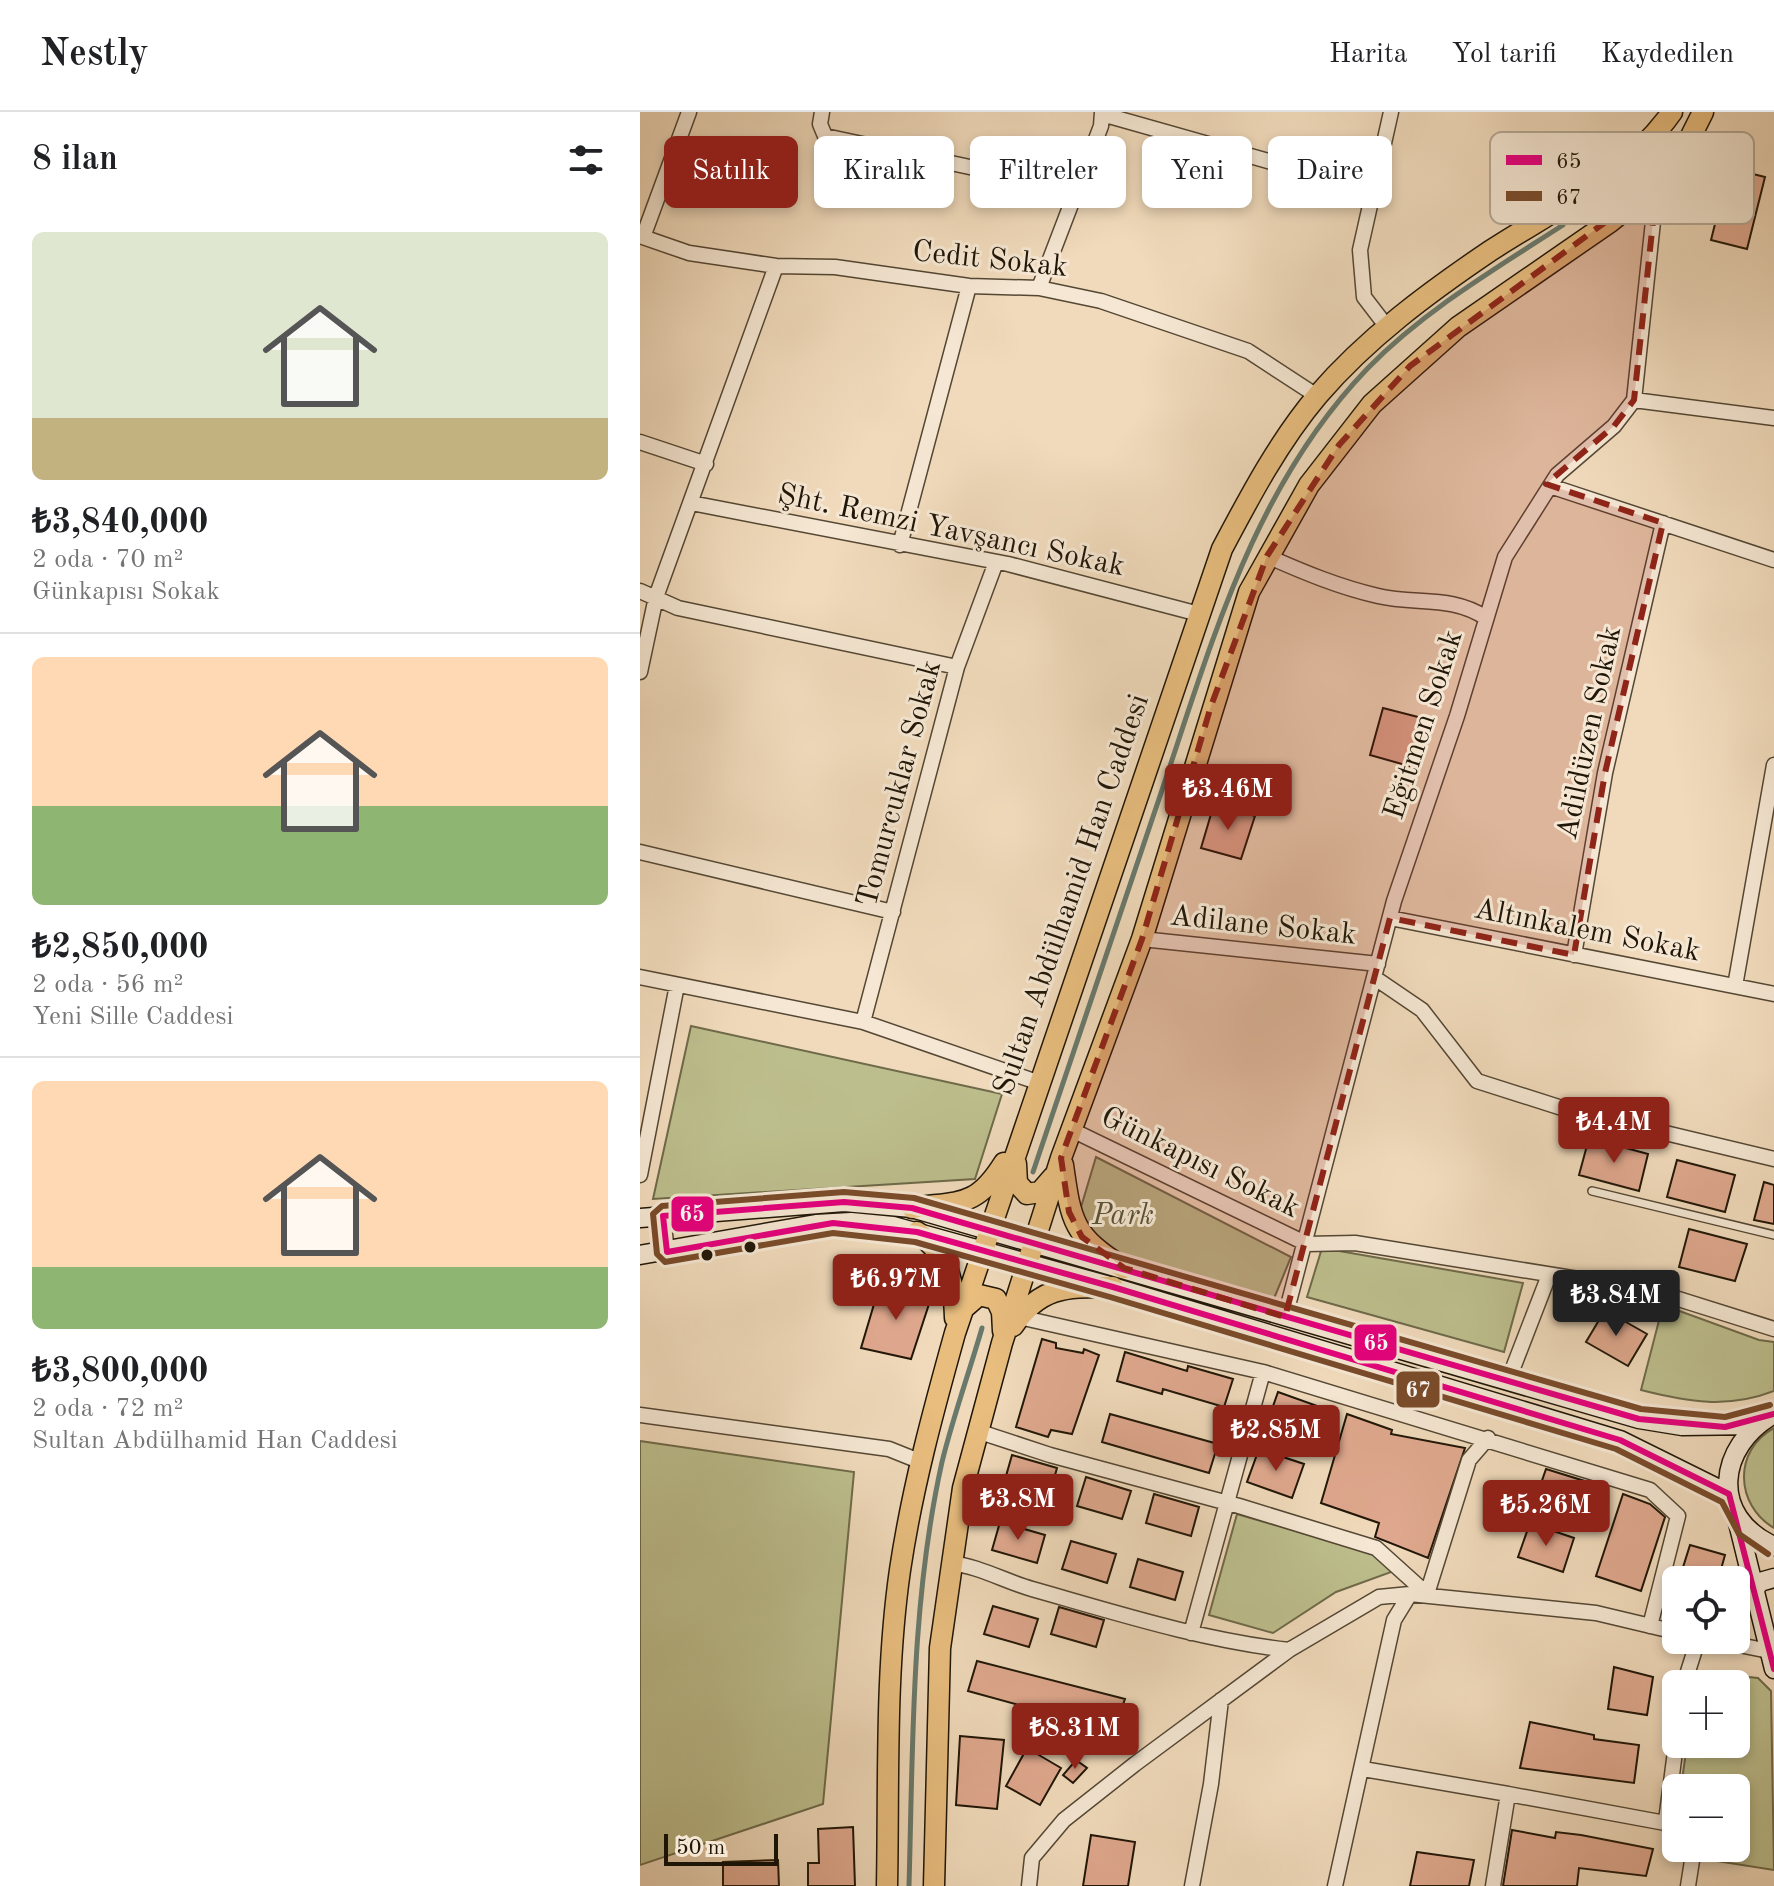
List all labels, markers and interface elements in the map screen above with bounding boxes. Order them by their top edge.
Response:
text: Nestly [40,36,149,74]
text: Harita [1329,41,1408,69]
text: Yol tarifi [1452,41,1557,69]
text: Kaydedilen [1601,41,1734,69]
legend [1490,132,1754,224]
chip: Satılık [664,136,798,208]
chip: Kiralık [814,136,954,208]
chip: Filtreler [970,136,1126,208]
chip: Yeni [1142,136,1252,208]
chip: Daire [1268,136,1392,208]
icon: filters [564,138,608,182]
text: 8 ilan [32,143,118,177]
text: 65 [1556,151,1582,173]
text: 67 [1556,187,1582,209]
street label: Cedit Sokak [911,237,1069,283]
icon: home [248,284,392,428]
street label: Şht. Remzi Yavşancı Sokak [775,480,1127,582]
text: ₺3,840,000 [32,506,209,540]
text: 2 oda · 70 m² [32,547,183,573]
text: Günkapısı Sokak [32,579,220,605]
street label: Adildüzen Sokak [1553,623,1627,843]
street label: Eğitmen Sokak [1379,627,1469,823]
street label: Tomurcuklar Sokak [853,657,947,911]
street label: Sultan Abdülhamid Han Caddesi [989,691,1155,1099]
icon: home [248,709,392,853]
pin: ₺3.46M [1163,764,1293,832]
text: ₺3.46M [1183,777,1273,803]
street label: Altınkalem Sokak [1471,894,1703,968]
street label: Adilane Sokak [1168,901,1358,951]
text: ₺2,850,000 [32,931,209,965]
text: 2 oda · 56 m² [32,972,183,998]
text: Yeni Sille Caddesi [32,1004,233,1030]
pin: ₺4.4M [1558,1097,1670,1165]
street label: Günkapısı Sokak [1096,1102,1304,1224]
text: ₺4.4M [1576,1110,1652,1136]
icon: home [248,1133,392,1277]
line badge: 65 [670,1195,715,1233]
park label: Park [1091,1201,1154,1231]
text: 65 [679,1204,705,1226]
unlabelled marker [742,1239,758,1255]
unlabelled marker [699,1247,715,1263]
pin: ₺6.97M [831,1254,961,1322]
text: ₺6.97M [851,1267,941,1293]
pin: ₺3.84M [1551,1270,1681,1338]
text: ₺3.84M [1571,1283,1661,1309]
line badge: 65 [1353,1323,1398,1362]
text: 65 [1363,1333,1389,1355]
text: ₺3,800,000 [32,1355,209,1389]
line badge: 67 [1395,1370,1441,1409]
text: 67 [1405,1380,1431,1402]
text: 2 oda · 72 m² [32,1396,183,1422]
pin: ₺2.85M [1211,1405,1341,1473]
text: ₺2.85M [1231,1418,1321,1444]
text: Sultan Abdülhamid Han Caddesi [32,1428,398,1454]
pin: ₺3.8M [962,1474,1074,1542]
pin: ₺5.26M [1481,1480,1611,1548]
text: ₺3.8M [980,1487,1056,1513]
text: ₺5.26M [1501,1493,1591,1519]
map controls [1662,1566,1750,1862]
button: locate [1662,1566,1750,1654]
button: + [1662,1670,1750,1758]
pin: ₺8.31M [1010,1703,1140,1771]
text: ₺8.31M [1030,1716,1120,1742]
button: − [1662,1774,1750,1862]
scale bar [664,1830,778,1866]
text: 50 m [676,1837,725,1859]

